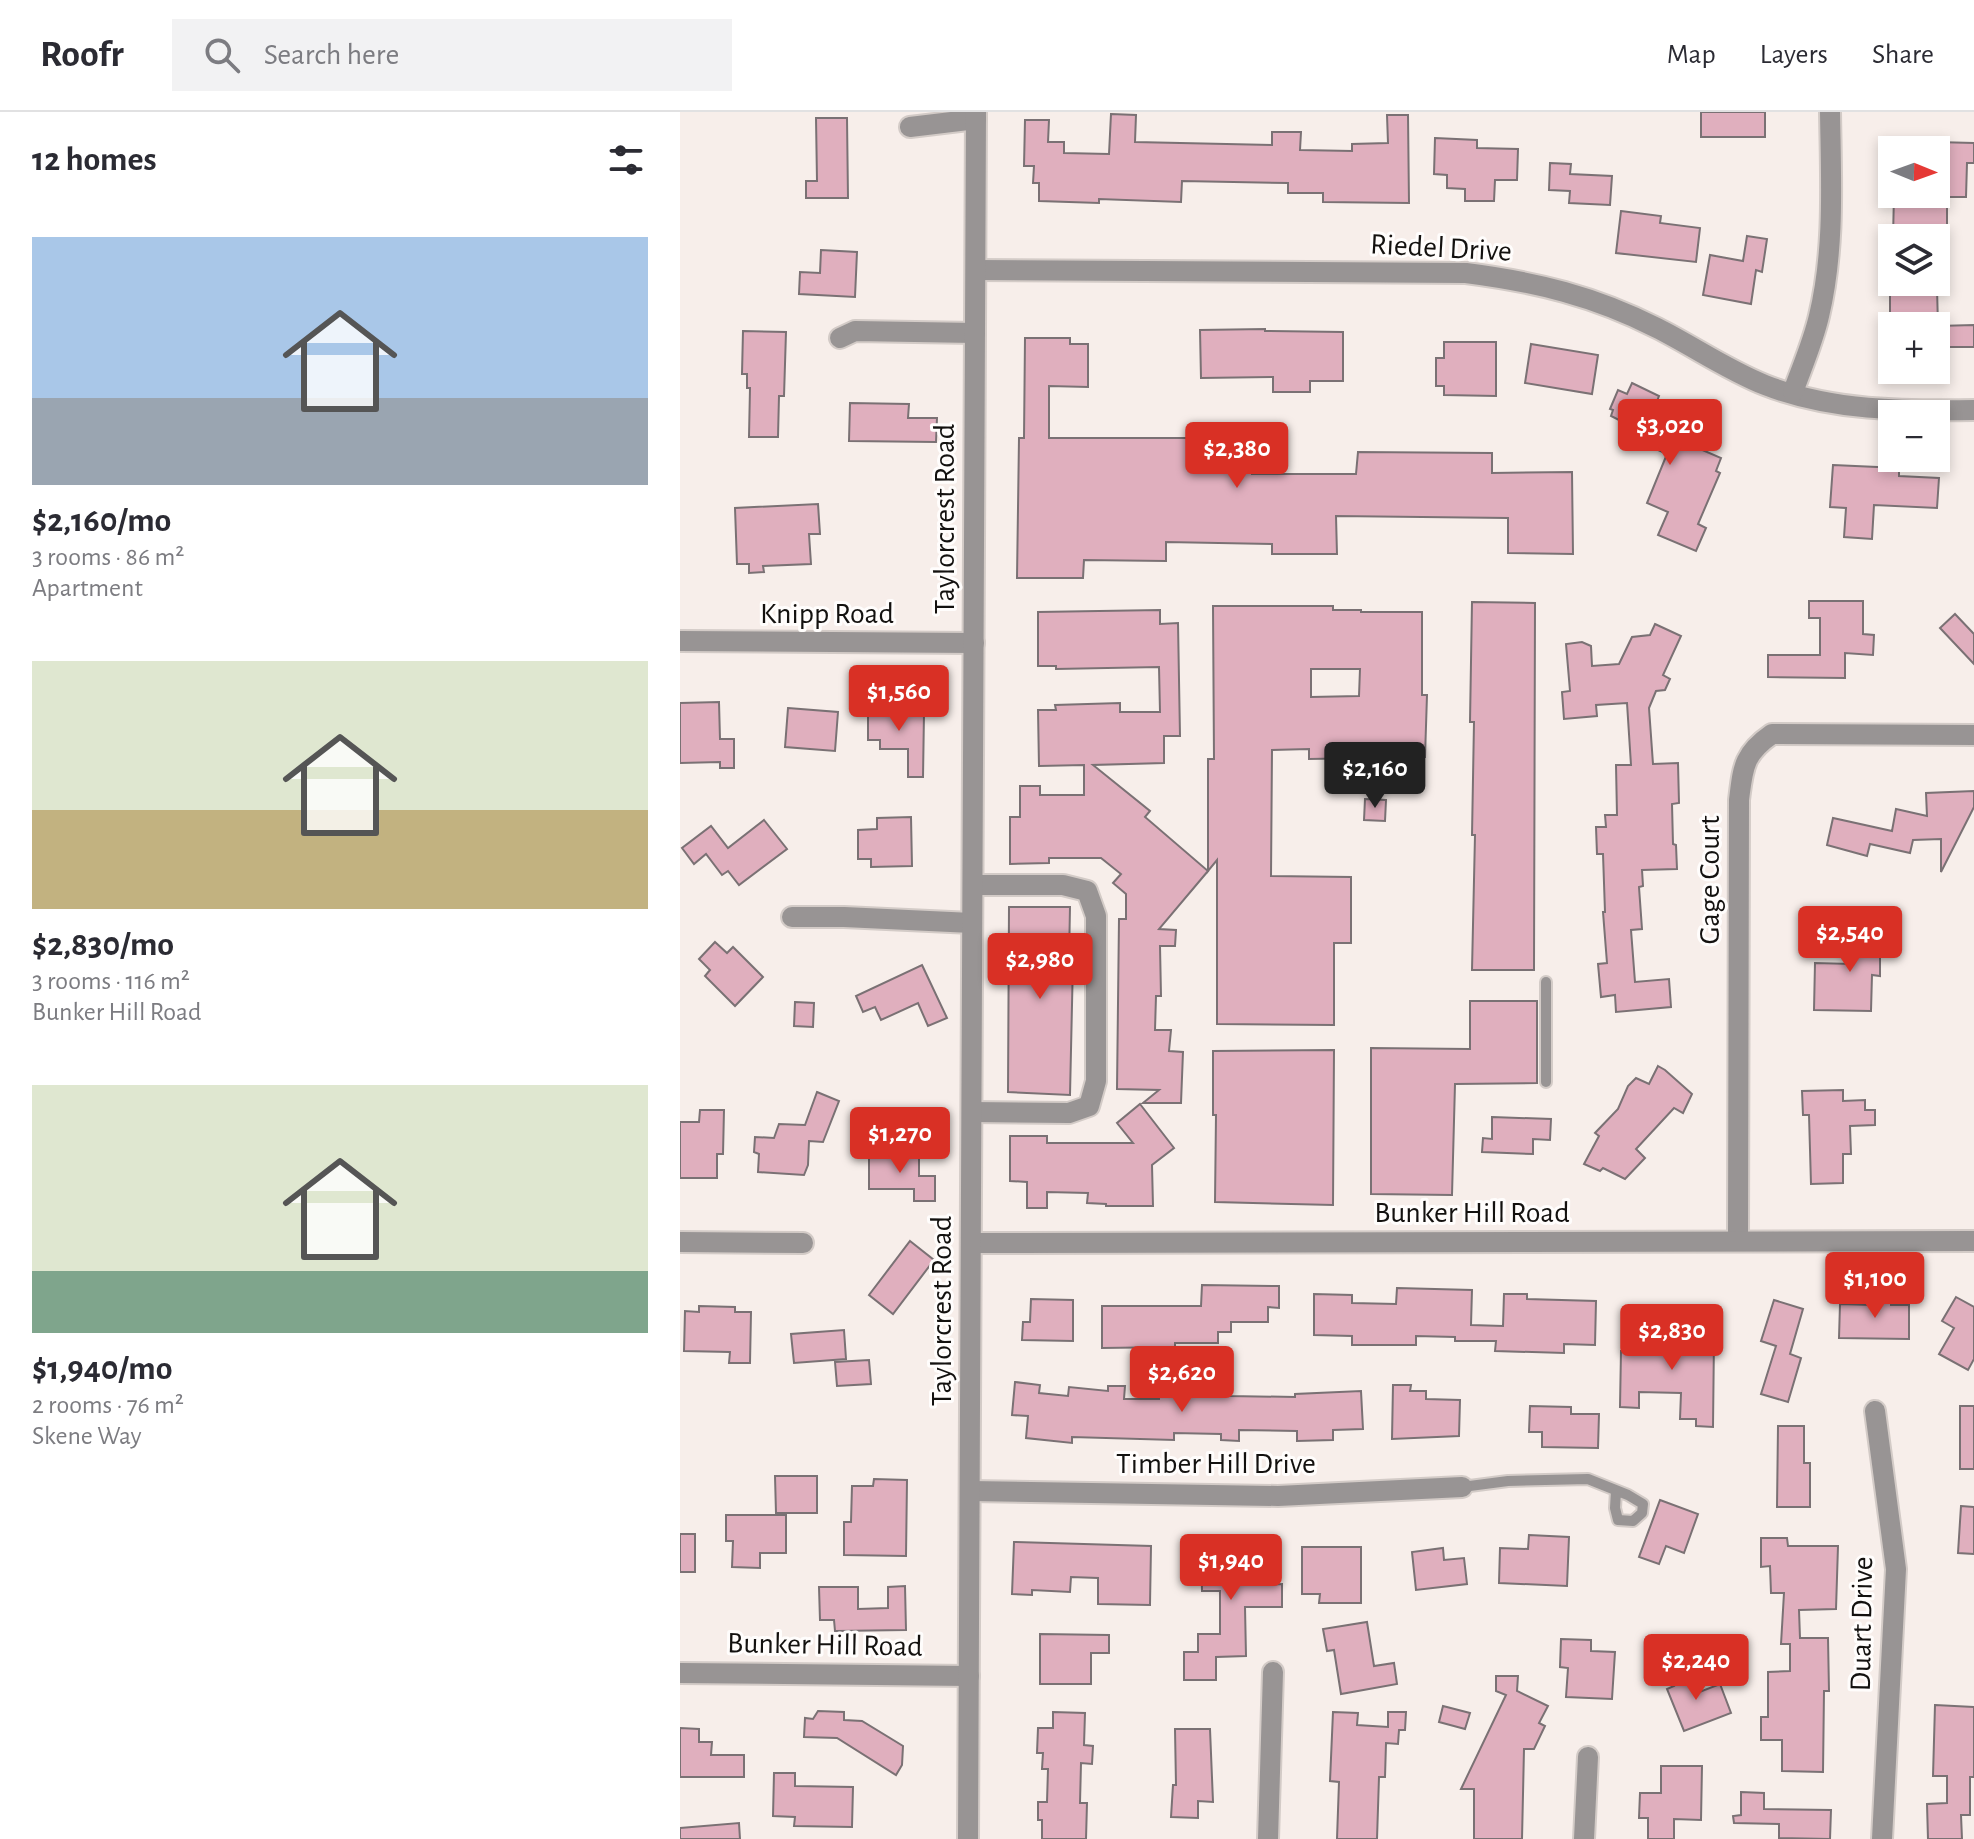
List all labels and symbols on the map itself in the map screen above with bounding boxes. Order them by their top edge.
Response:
north arrow [1878,136,1950,208]
street label: Riedel Drive [1369,229,1513,267]
pin: $3,020 [1605,399,1735,467]
pin: $2,380 [1172,422,1302,490]
street label: Taylorcrest Road [930,424,960,614]
street label: Knipp Road [760,599,894,629]
pin: $1,560 [834,665,964,733]
pin: $2,160 [1310,742,1440,810]
street label: Gage Court [1695,815,1725,944]
pin: $2,540 [1785,906,1915,974]
pin: $2,980 [975,933,1105,1001]
pin: $1,270 [835,1107,965,1175]
street label: Bunker Hill Road [1374,1198,1570,1228]
street label: Taylorcrest Road [927,1216,957,1406]
pin: $1,100 [1810,1252,1940,1320]
pin: $2,830 [1607,1304,1737,1372]
pin: $2,620 [1117,1346,1247,1414]
street label: Timber Hill Drive [1116,1449,1316,1479]
pin: $1,940 [1166,1534,1296,1602]
street label: Duart Drive [1846,1556,1878,1692]
street label: Bunker Hill Road [727,1628,923,1662]
pin: $2,240 [1631,1634,1761,1702]

